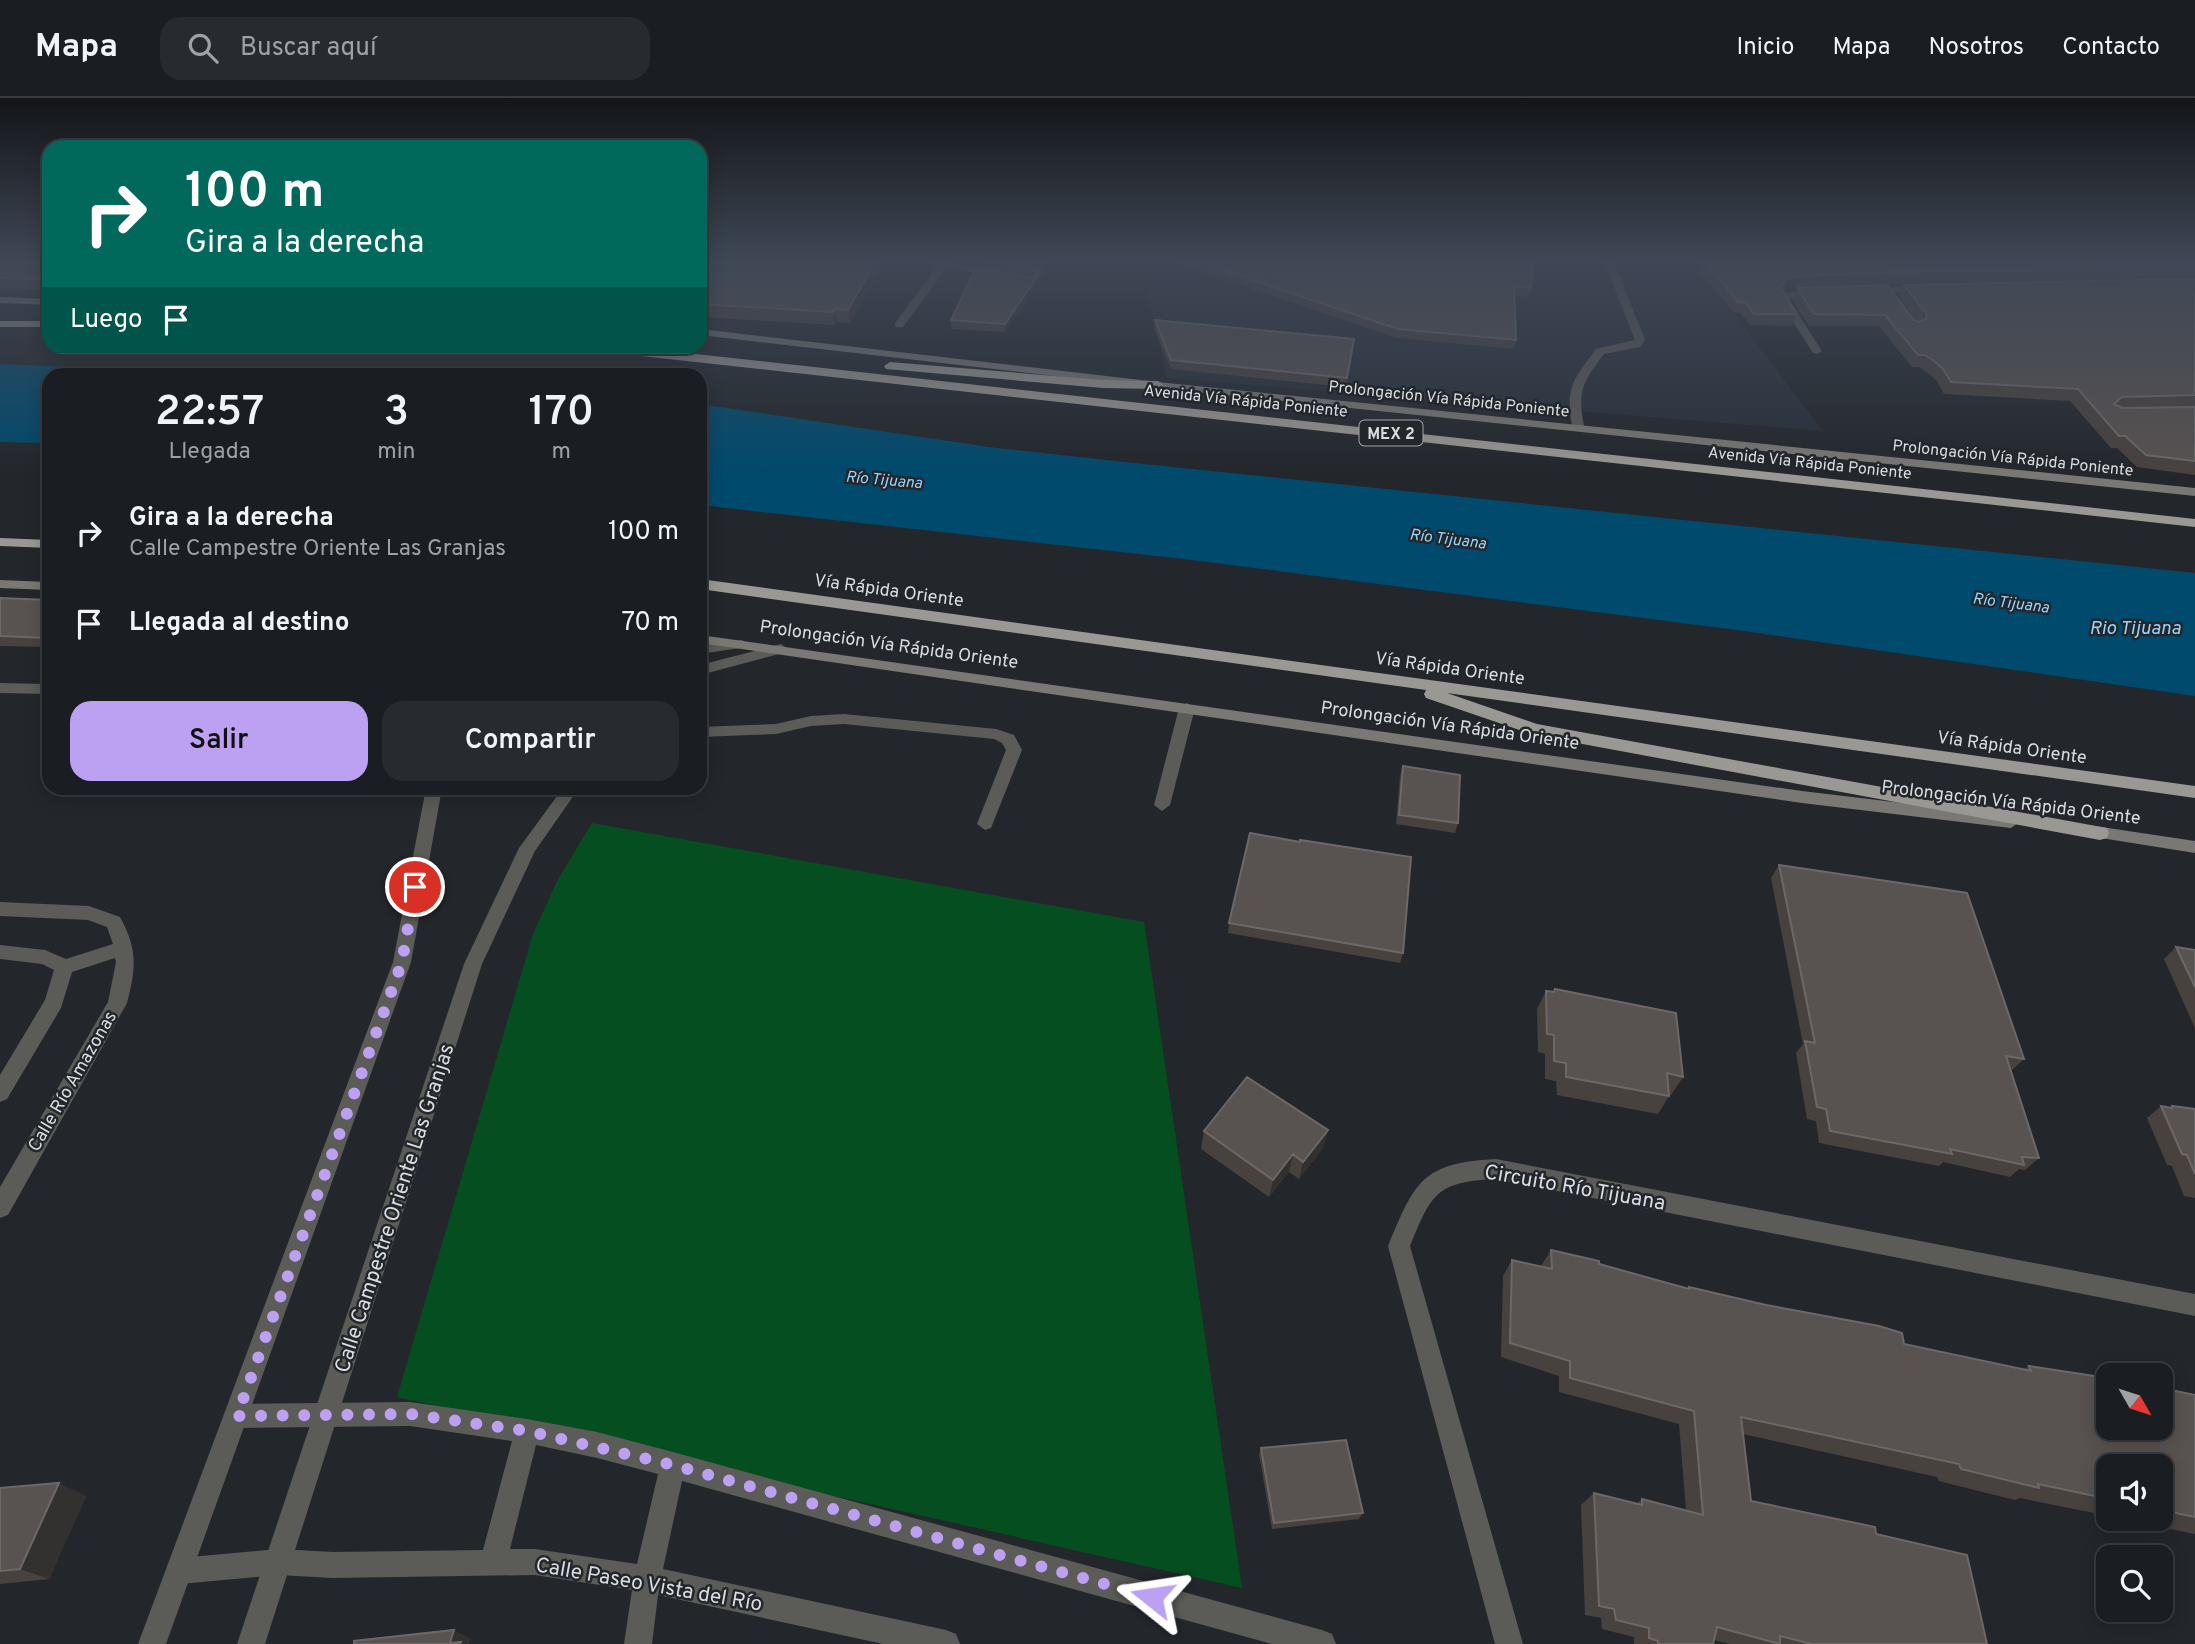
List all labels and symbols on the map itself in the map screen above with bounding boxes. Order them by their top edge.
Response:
street label: Prolongación Vía Rápida Poniente [1327,377,1570,423]
street label: Avenida Vía Rápida Poniente [1143,381,1349,423]
road number: MEX 2 [1360,420,1422,446]
street label: Prolongación Vía Rápida Poniente [1891,436,2134,482]
street label: Avenida Vía Rápida Poniente [1707,443,1913,485]
water label: Río Tijuana [845,468,924,494]
water label: Río Tijuana [1408,525,1488,555]
street label: Vía Rápida Oriente [813,570,965,613]
water label: Río Tijuana [1971,589,2051,619]
street label: Prolongación Vía Rápida Oriente [758,616,1020,675]
water label: Rio Tijuana [2089,617,2181,641]
street label: Vía Rápida Oriente [1374,648,1526,691]
street label: Prolongación Vía Rápida Oriente [1319,697,1581,756]
street label: Vía Rápida Oriente [1936,727,2088,770]
street label: Prolongación Vía Rápida Oriente [1880,776,2142,831]
pin [385,857,445,917]
street label: Calle Río Amazonas [24,1007,123,1156]
street label: Calle Campestre Oriente Las Granjas [329,1041,461,1376]
street label: Circuito Río Tijuana [1482,1159,1667,1218]
north arrow [2096,1363,2174,1440]
street label: Calle Paseo Vista del Río [533,1552,764,1619]
position arrow [1115,1560,1189,1634]

